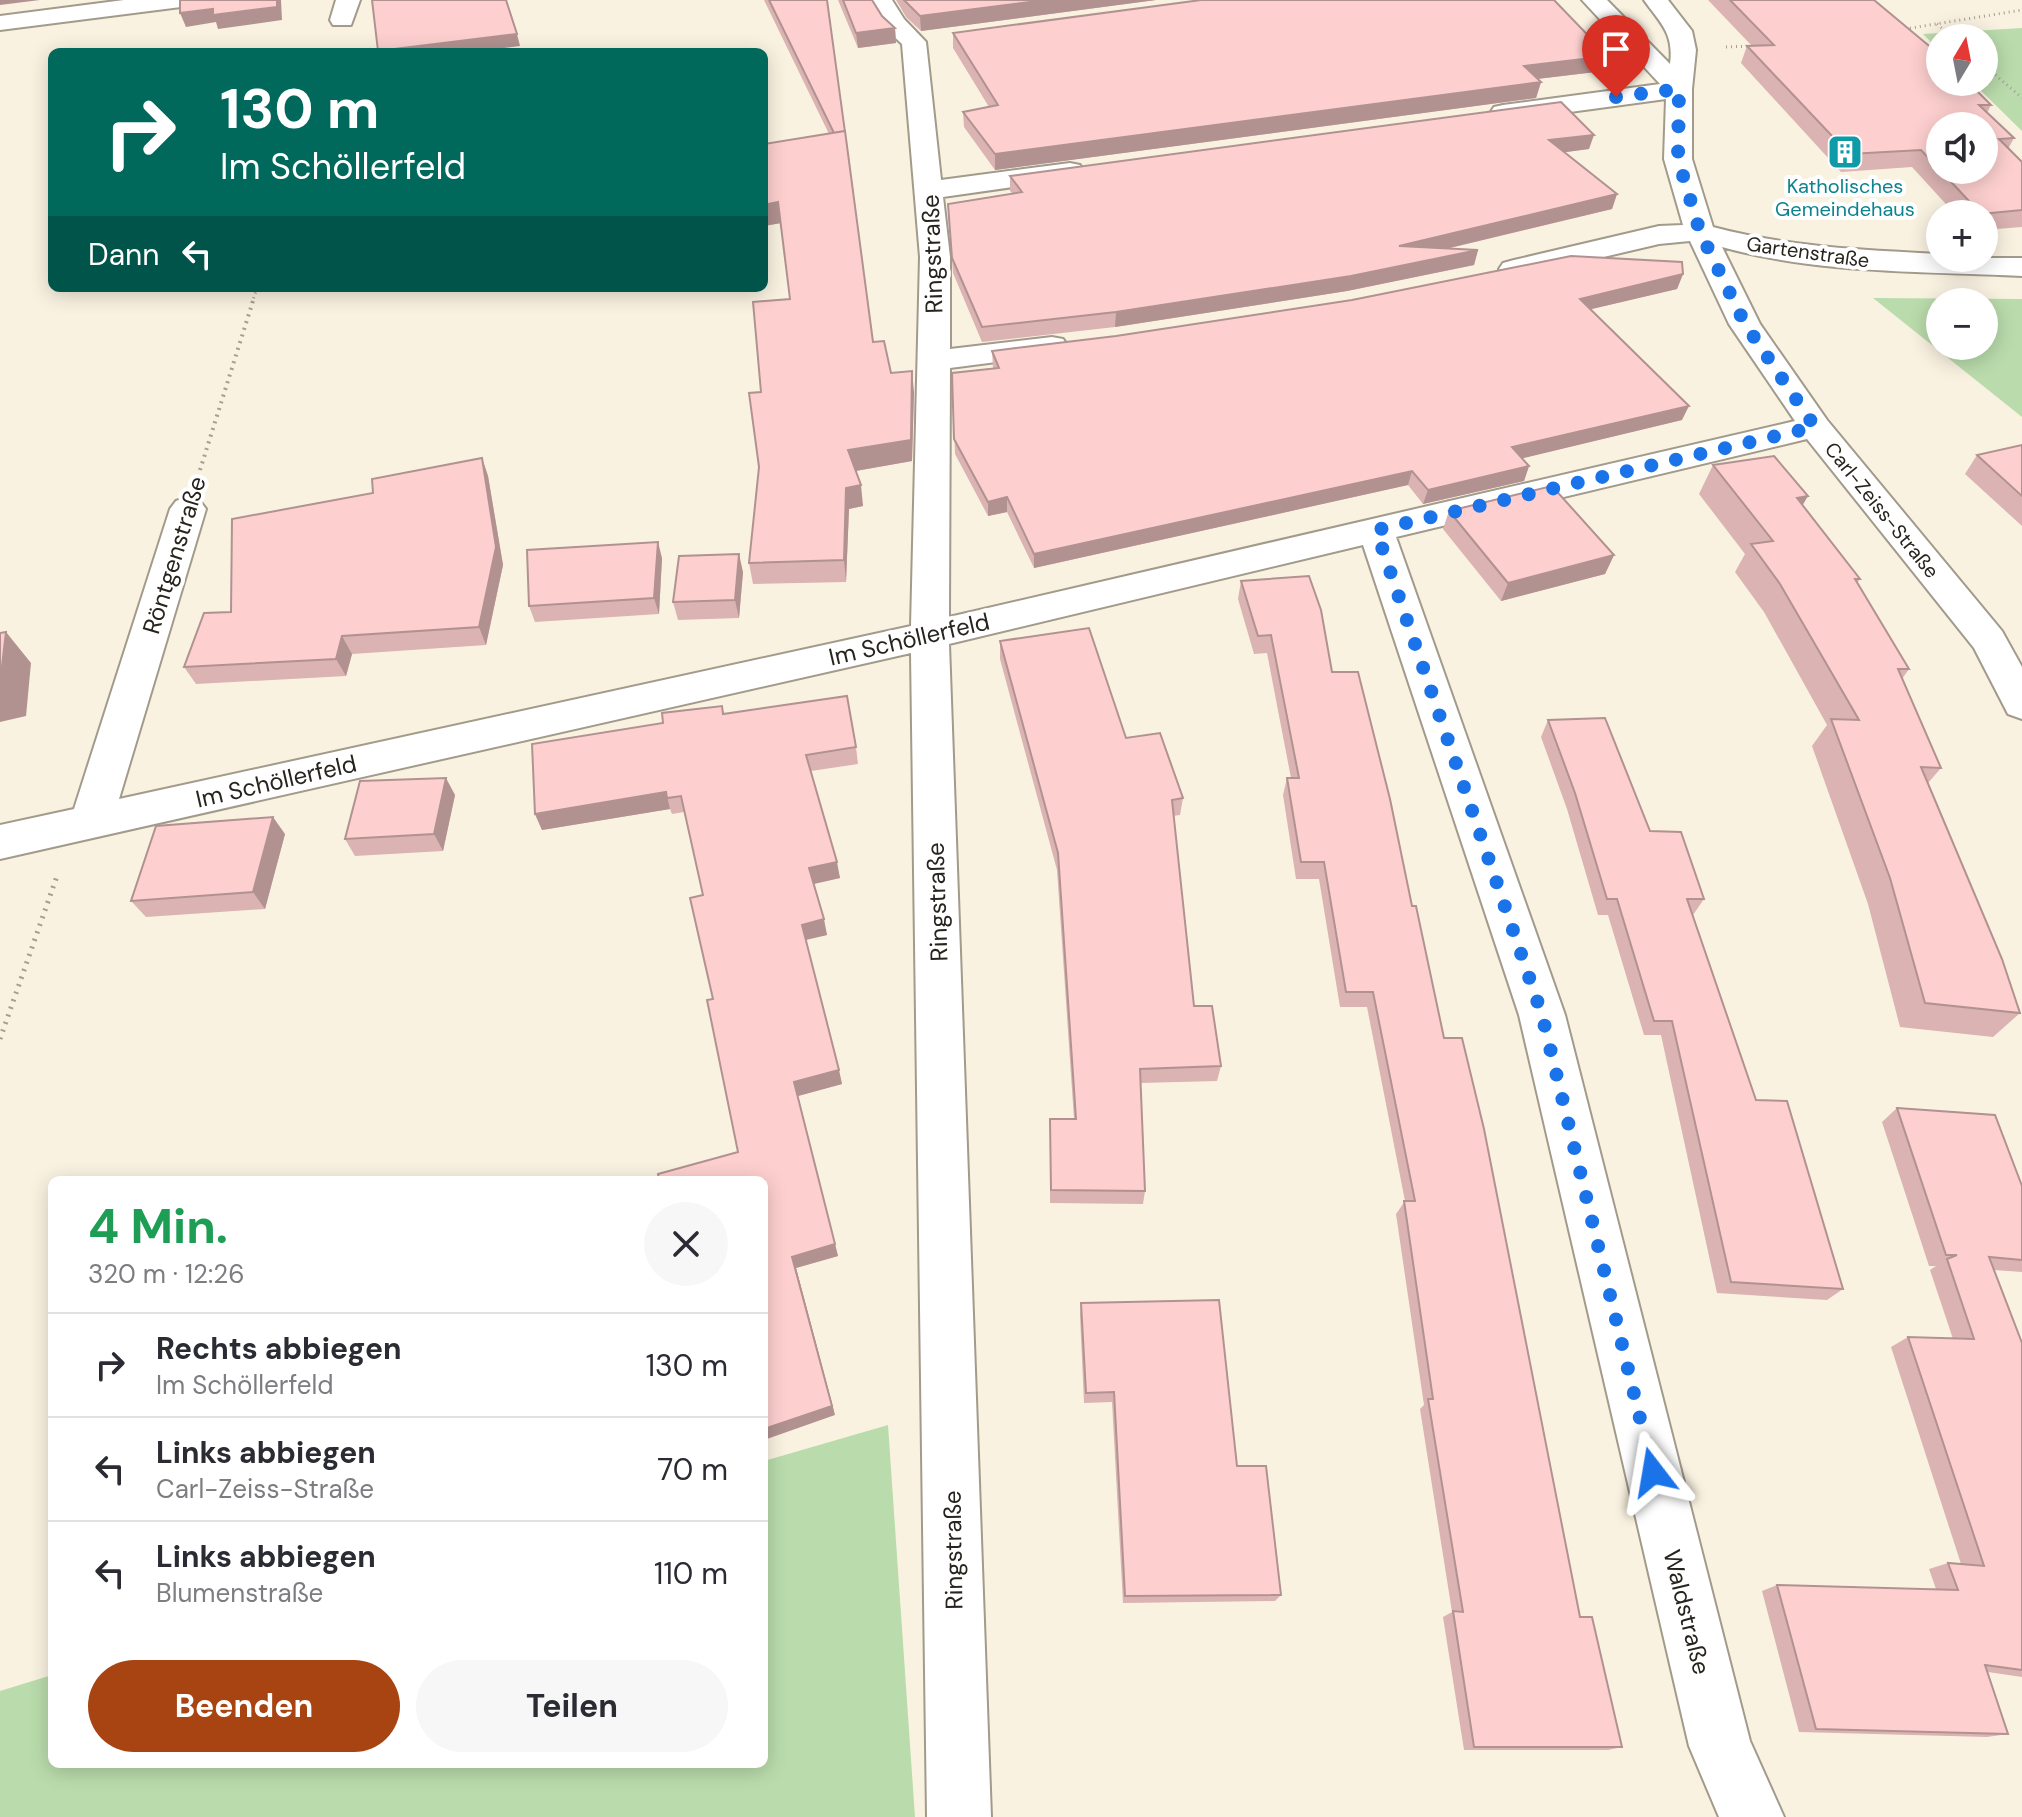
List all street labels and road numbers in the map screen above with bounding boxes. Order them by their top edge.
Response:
street label: Ringstraße [914,194,950,314]
street label: Gartenstraße [1745,231,1871,273]
street label: Carl-Zeiss-Straße [1819,437,1945,583]
street label: Röntgenstraße [135,472,213,638]
street label: Im Schöllerfeld [826,605,992,673]
street label: Im Schöllerfeld [193,747,359,815]
street label: Ringstraße [919,842,955,962]
street label: Ringstraße [936,1490,970,1610]
street label: Waldstraße [1657,1546,1717,1678]

